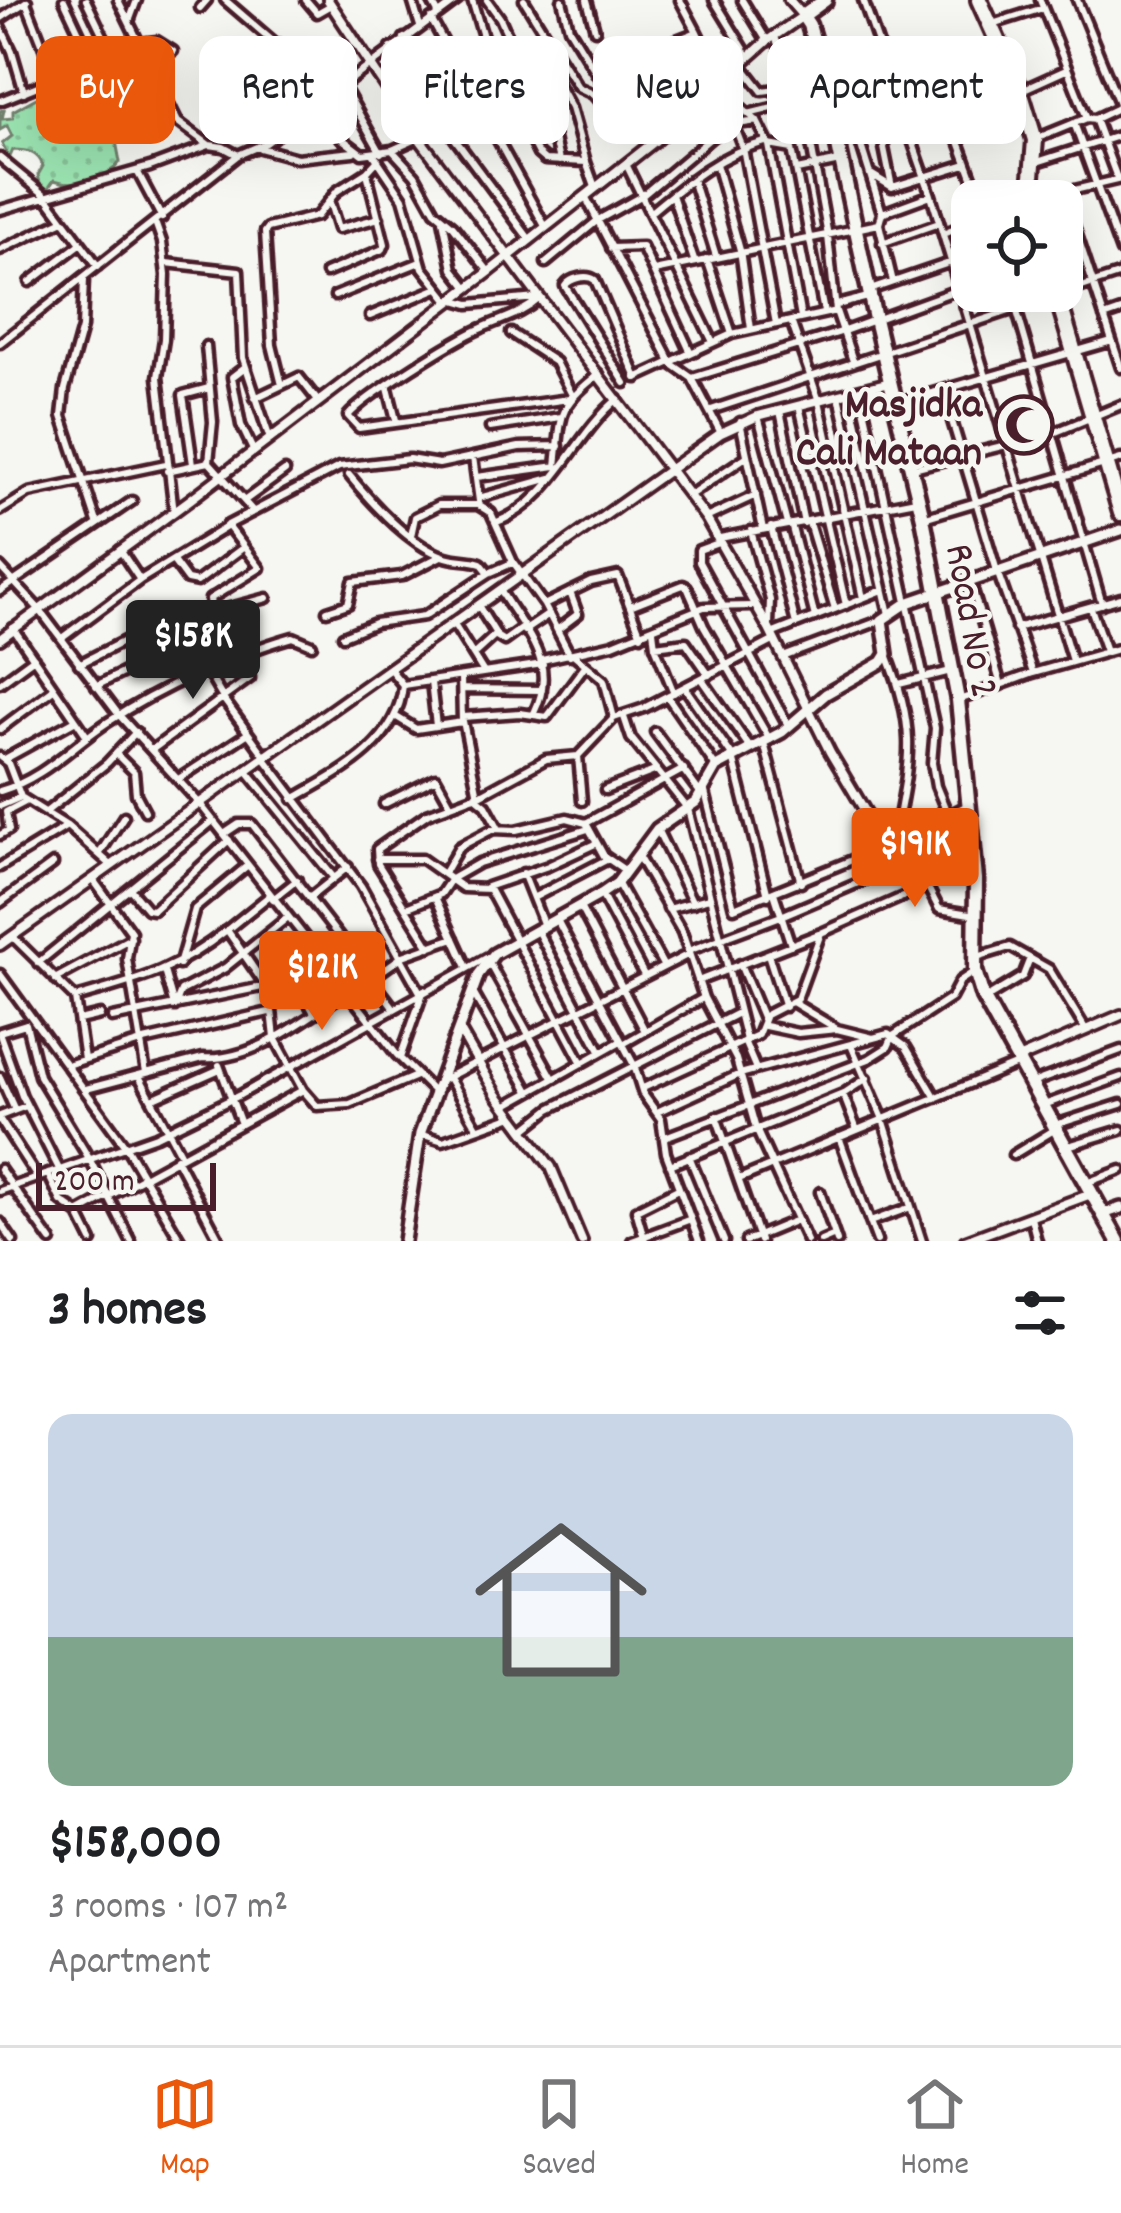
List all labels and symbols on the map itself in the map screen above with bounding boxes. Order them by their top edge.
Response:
place label: Masjidka Cali Mataan [796,378,983,486]
mosque icon: Masjidka Cali Mataan [993,394,1055,456]
street label: Road No 2 [925,539,1011,703]
pin: $158K [109,600,277,702]
pin: $191K [831,808,999,910]
pin: $121K [238,931,406,1033]
scale bar [36,1157,216,1210]

